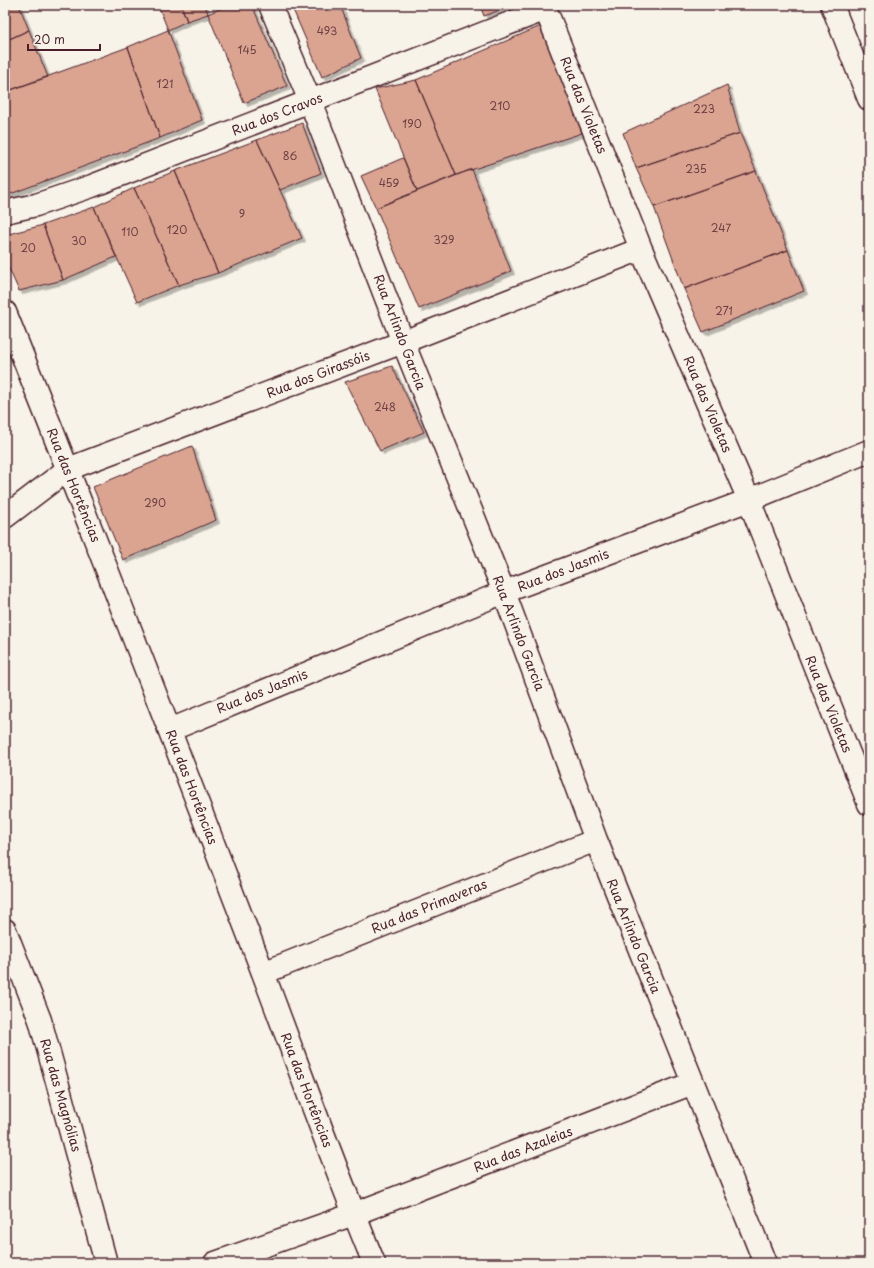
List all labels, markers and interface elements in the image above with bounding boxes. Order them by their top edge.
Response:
house number: 493 [317,22,337,39]
scale bar [28,26,100,52]
text: 20 m [34,30,65,48]
house number: 145 [237,41,257,58]
street label: Rua das Violetas [556,53,613,156]
house number: 121 [157,75,173,92]
street label: Rua dos Cravos [229,87,325,140]
house number: 210 [490,97,510,114]
house number: 223 [693,100,715,117]
house number: 190 [402,115,422,132]
house number: 86 [283,147,297,164]
house number: 235 [685,160,707,177]
house number: 459 [379,174,399,191]
house number: 9 [239,205,245,222]
house number: 247 [711,219,731,236]
house number: 120 [167,221,187,238]
house number: 110 [121,223,139,240]
house number: 329 [433,231,455,248]
house number: 30 [71,232,87,249]
house number: 20 [20,239,36,256]
street label: Rua Arlindo Garcia [370,271,431,392]
house number: 271 [715,302,733,319]
street label: Rua dos Girassóis [263,345,372,402]
street label: Rua das Violetas [680,353,737,455]
house number: 248 [374,398,396,415]
street label: Rua das Hortências [43,425,106,545]
house number: 290 [144,494,166,511]
street label: Rua dos Jasmis [514,543,611,596]
street label: Rua Arlindo Garcia [489,572,550,693]
street label: Rua das Violetas [801,652,858,755]
street label: Rua dos Jasmis [213,664,310,717]
street label: Rua das Hortências [162,727,223,847]
street label: Rua das Primaveras [368,874,490,937]
street label: Rua Arlindo Garcia [603,876,666,996]
street label: Rua das Hortências [277,1030,338,1150]
street label: Rua das Magnólias [36,1036,87,1154]
street label: Rua das Azaleias [471,1121,575,1176]

